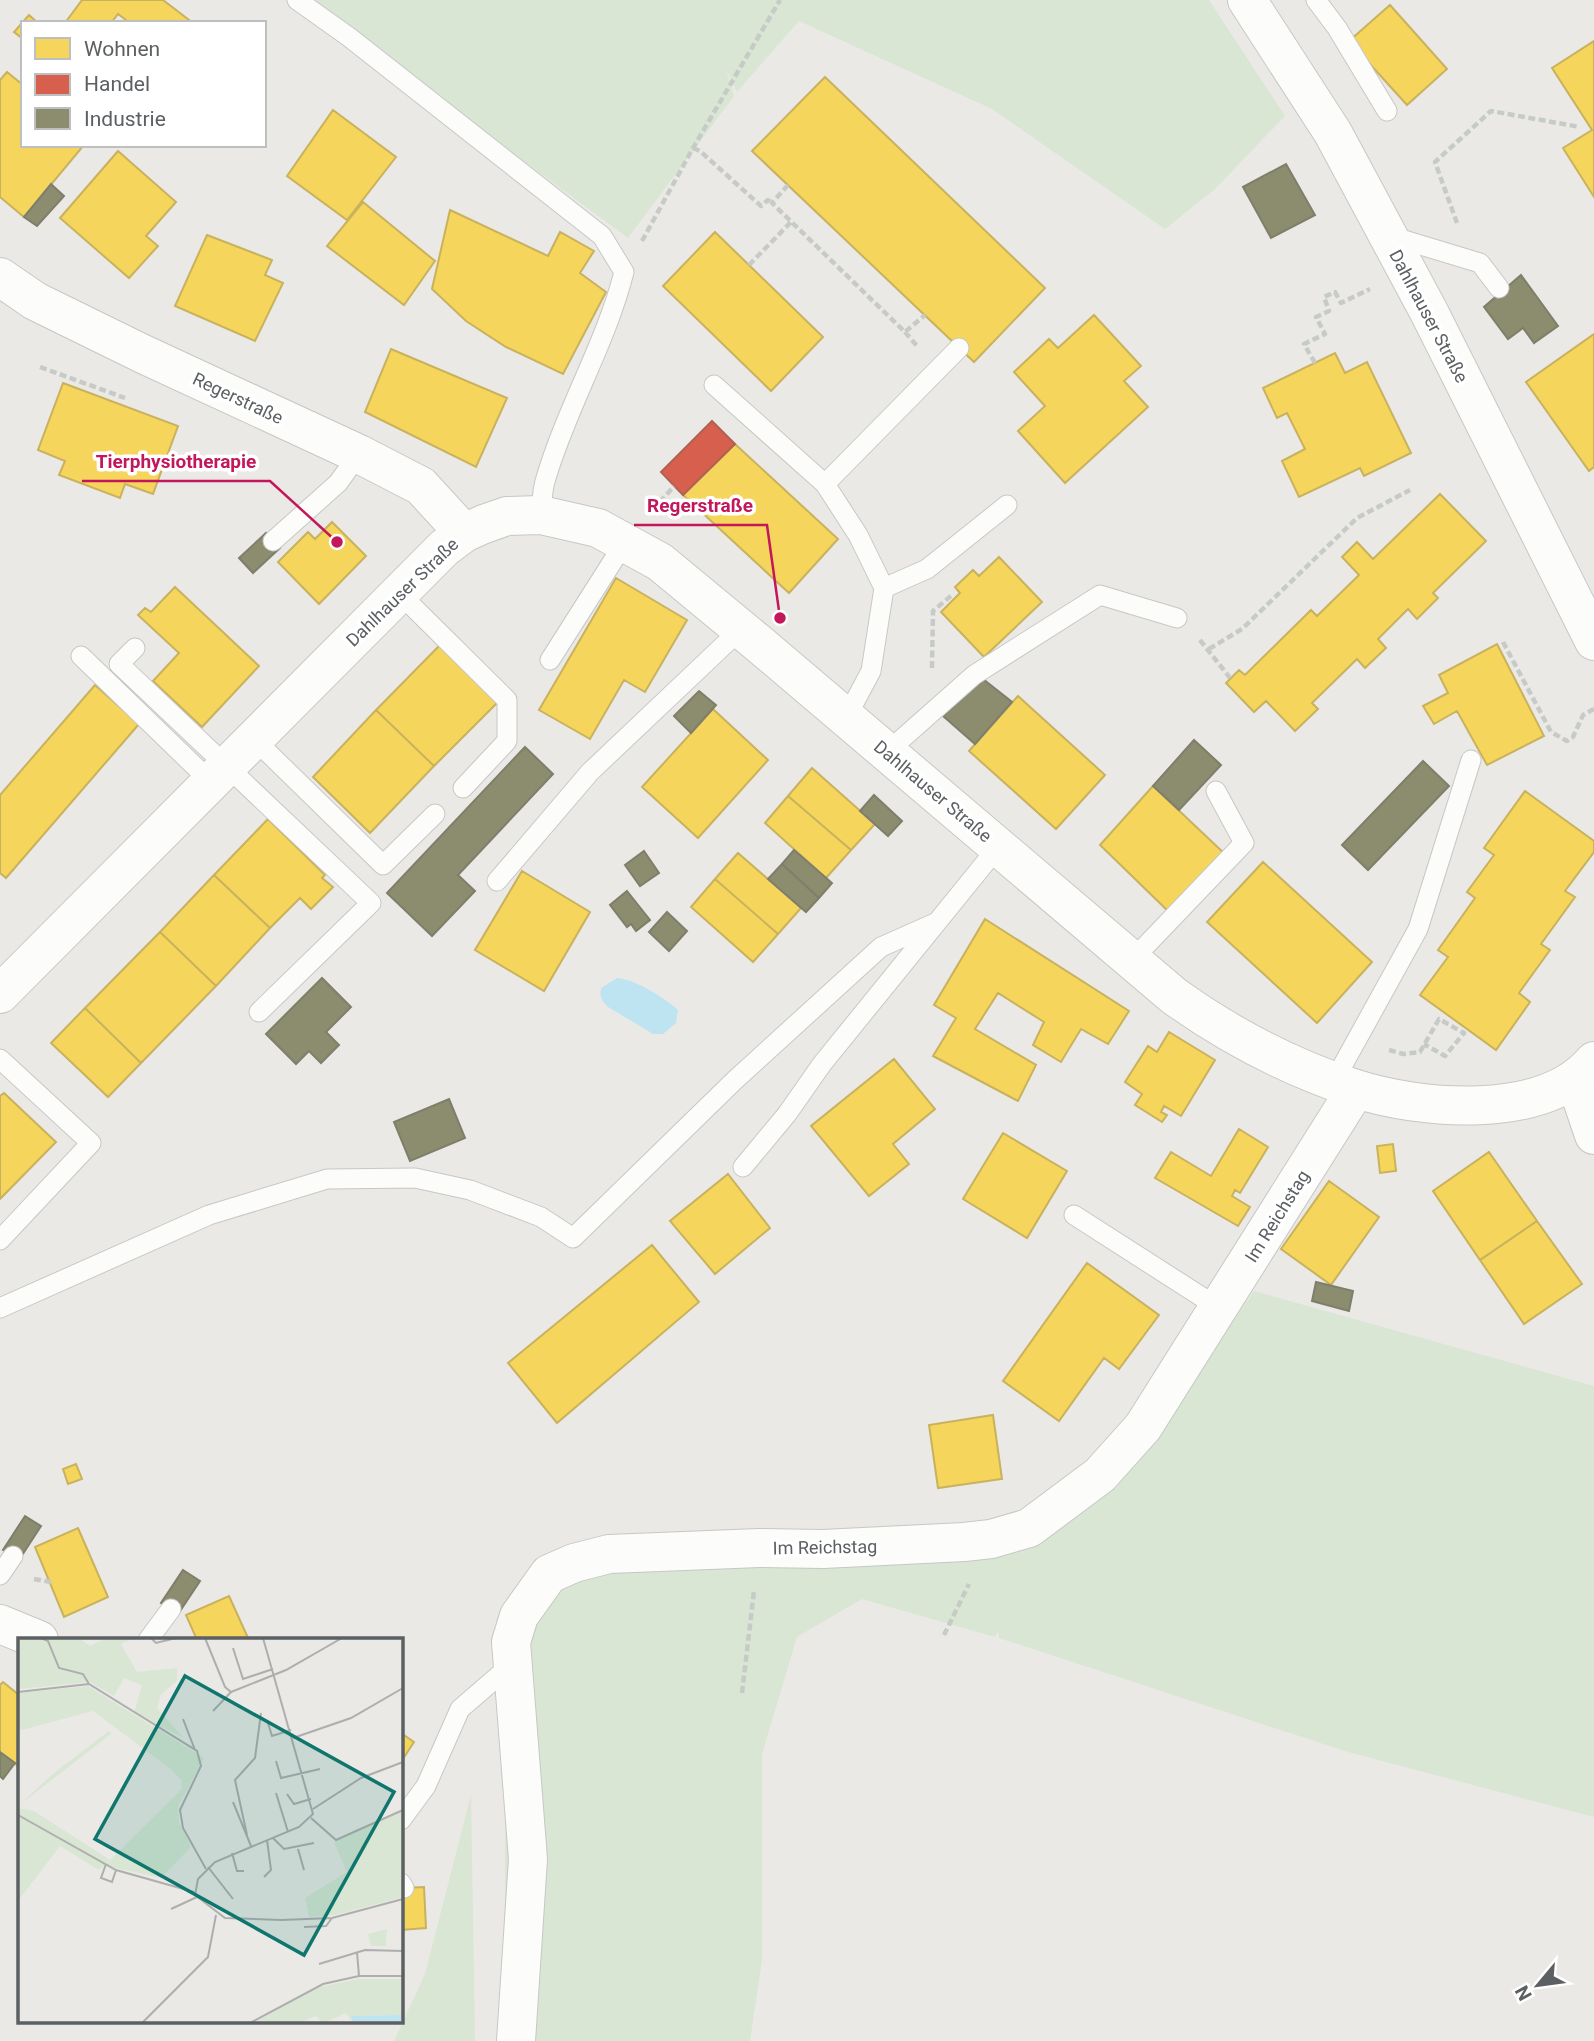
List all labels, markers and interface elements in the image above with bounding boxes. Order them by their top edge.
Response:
legend [21,21,266,147]
text: Wohnen [84,37,160,61]
text: Handel [84,72,150,96]
text: Industrie [84,107,166,131]
street label: Dahlhauser Straße [1385,246,1473,386]
street label: Regerstraße [189,368,287,428]
callout: Tierphysiotherapie [82,441,270,481]
text: Tierphysiotherapie [96,450,256,473]
callout: Regerstraße [634,485,767,525]
text: Regerstraße [647,494,753,517]
street label: Dahlhauser Straße [342,533,462,651]
street label: Dahlhauser Straße [870,736,996,846]
street label: Im Reichstag [1240,1166,1314,1266]
street label: Im Reichstag [773,1536,877,1558]
inset map [18,1638,402,2024]
north arrow [1503,1950,1573,2020]
text: N [1510,1982,1537,2004]

